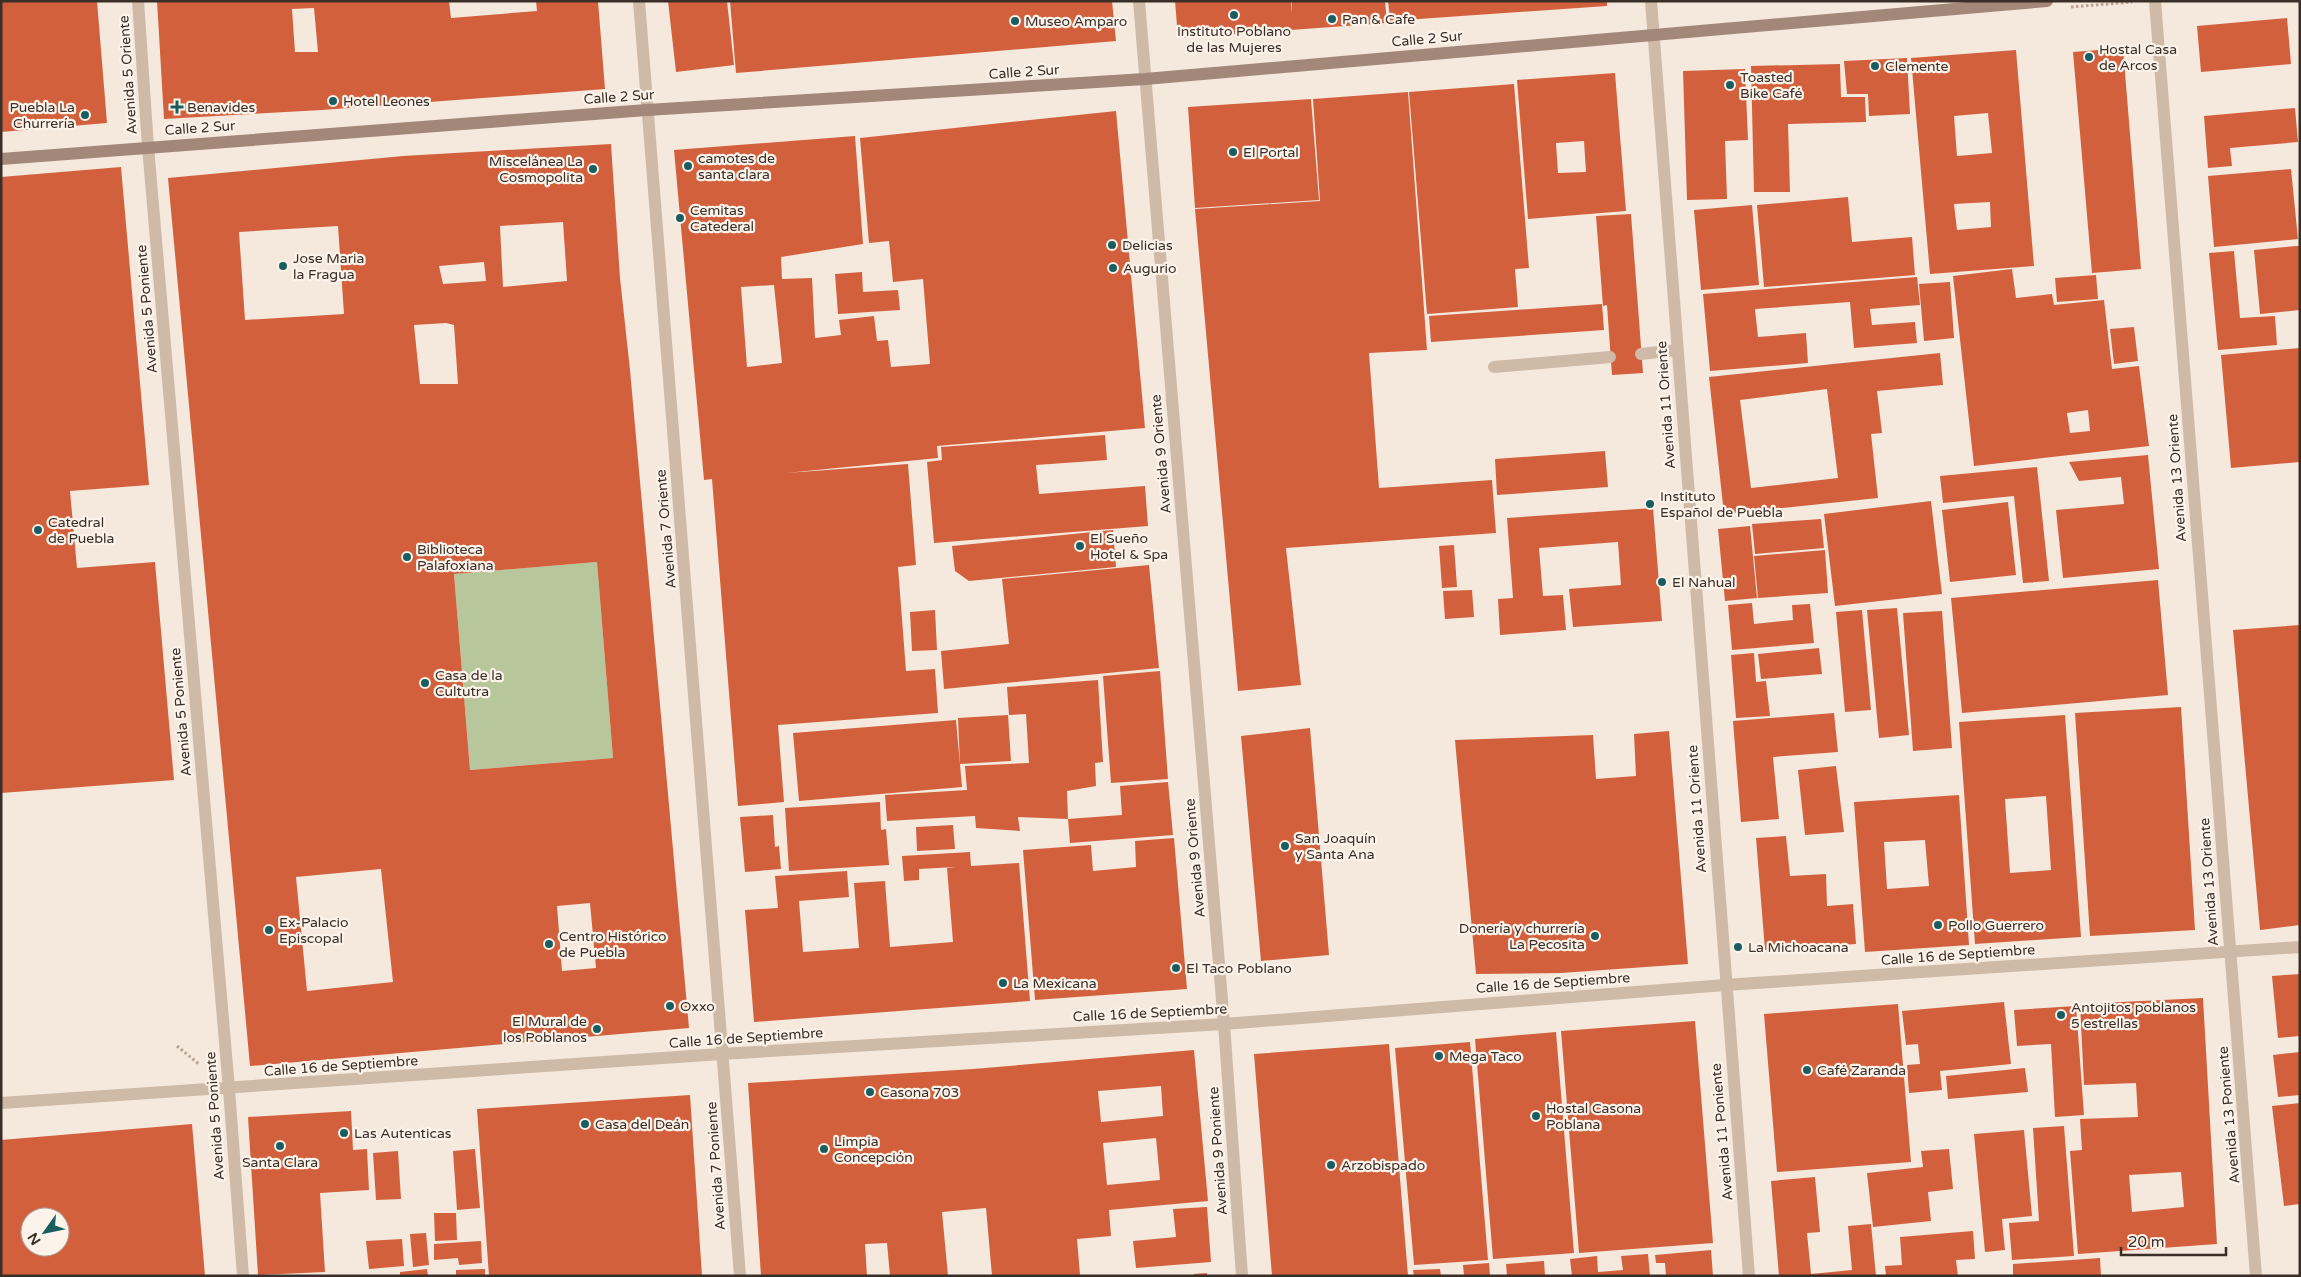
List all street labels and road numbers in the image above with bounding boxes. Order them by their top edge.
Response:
street label: Avenida 5 Oriente [115,15,141,135]
street label: Calle 2 Sur [1391,27,1464,51]
street label: Calle 2 Sur [988,61,1061,83]
street label: Calle 2 Sur [583,86,656,108]
street label: Calle 2 Sur [164,117,237,139]
street label: Avenida 5 Poniente [133,244,161,374]
street label: Avenida 11 Oriente [1653,340,1679,470]
street label: Avenida 9 Oriente [1147,394,1175,514]
street label: Avenida 13 Oriente [2164,413,2190,543]
street label: Avenida 7 Oriente [652,469,680,589]
street label: Avenida 5 Poniente [167,647,195,777]
street label: Avenida 11 Oriente [1684,744,1710,874]
street label: Avenida 9 Oriente [1181,798,1209,918]
street label: Avenida 13 Oriente [2196,817,2222,947]
street label: Calle 16 de Septiembre [1880,941,2036,969]
street label: Calle 16 de Septiembre [1475,969,1631,997]
street label: Calle 16 de Septiembre [1072,1000,1228,1026]
street label: Calle 16 de Septiembre [668,1024,824,1052]
street label: Avenida 13 Poniente [2215,1045,2243,1184]
street label: Avenida 5 Poniente [202,1051,228,1181]
street label: Calle 16 de Septiembre [263,1052,419,1080]
street label: Avenida 11 Poniente [1708,1062,1736,1201]
street label: Avenida 9 Poniente [1205,1086,1231,1216]
street label: Avenida 7 Poniente [703,1101,729,1231]

